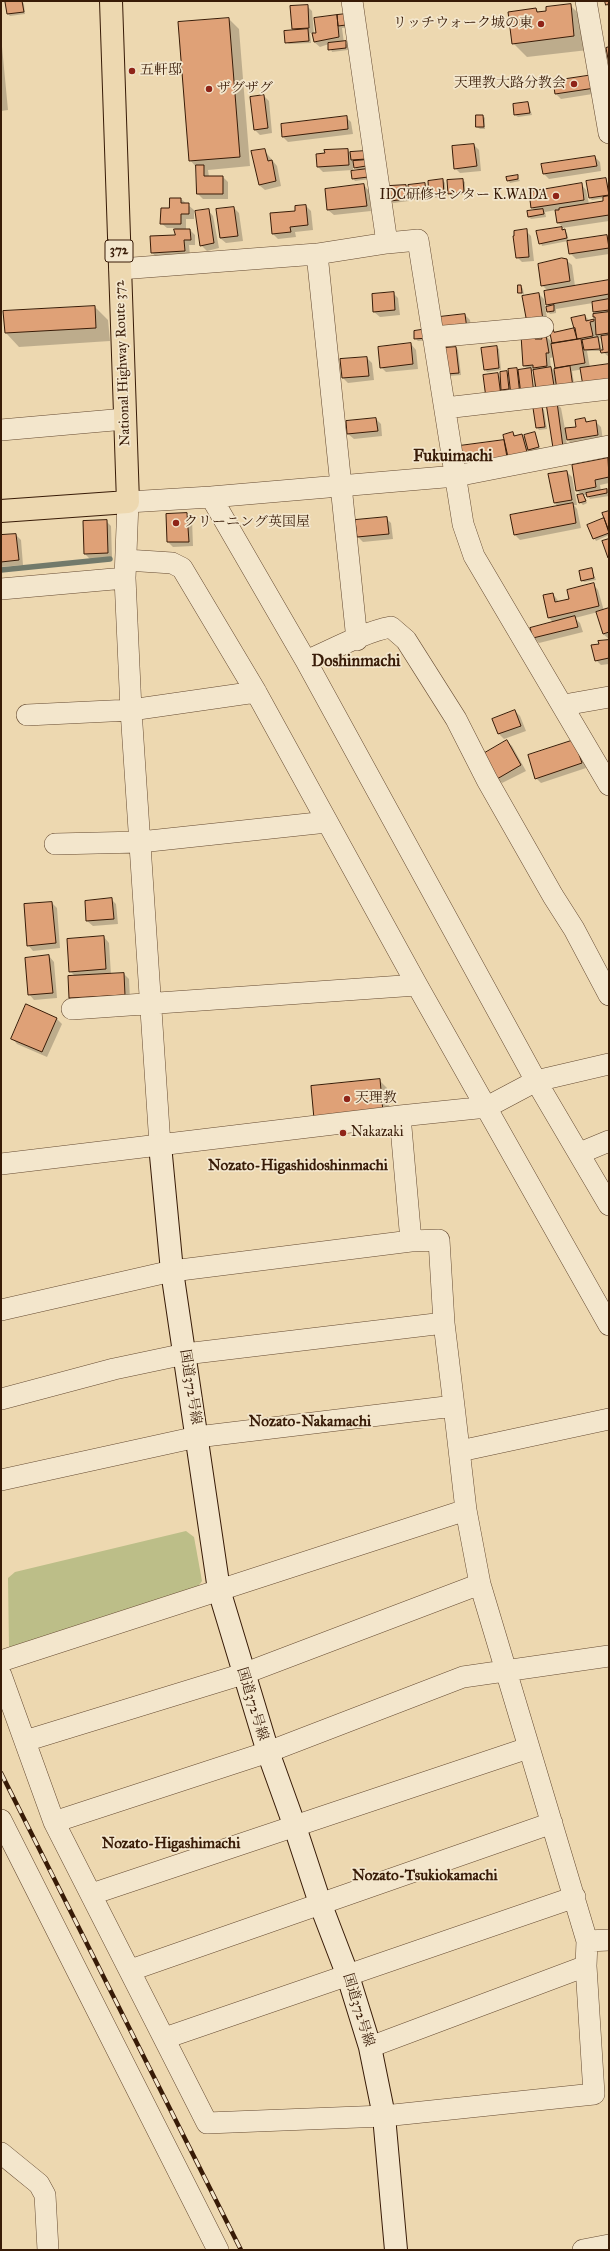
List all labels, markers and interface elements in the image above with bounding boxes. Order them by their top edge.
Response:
place label: リッチウォーク城の東 [393,16,533,32]
marker: リッチウォーク城の東 [536,19,546,29]
place label: 五軒邸 [140,63,182,79]
marker: 五軒邸 [127,66,137,76]
place label: 天理教大路分教会 [454,76,566,92]
marker: 天理教大路分教会 [569,79,579,89]
place label: ザグザグ [217,81,273,97]
marker: ザグザグ [204,84,214,94]
place label: IDC研修センター K.WADA [379,188,548,204]
marker: IDC研修センター K.WADA [551,191,561,201]
road number: 372 [105,240,133,262]
street label: National Highway Route 372 [112,280,134,446]
district label: Fukuimachi [413,447,493,467]
place label: クリーニング英国屋 [184,515,310,531]
marker: クリーニング英国屋 [171,518,181,528]
district label: Doshinmachi [312,652,400,672]
place label: 天理教 [355,1091,397,1107]
marker: 天理教 [342,1094,352,1104]
place label: Nakazaki [351,1125,404,1141]
marker: Nakazaki [338,1128,348,1138]
district label: Nozato-Higashidoshinmachi [208,1157,388,1175]
street label: 国道372号線 [176,1348,204,1426]
district label: Nozato-Nakamachi [249,1413,371,1431]
street label: 国道372号線 [233,1665,271,1743]
district label: Nozato-Higashimachi [102,1835,240,1853]
district label: Nozato-Tsukiokamachi [352,1867,498,1885]
street label: 国道372号線 [339,1971,377,2049]

